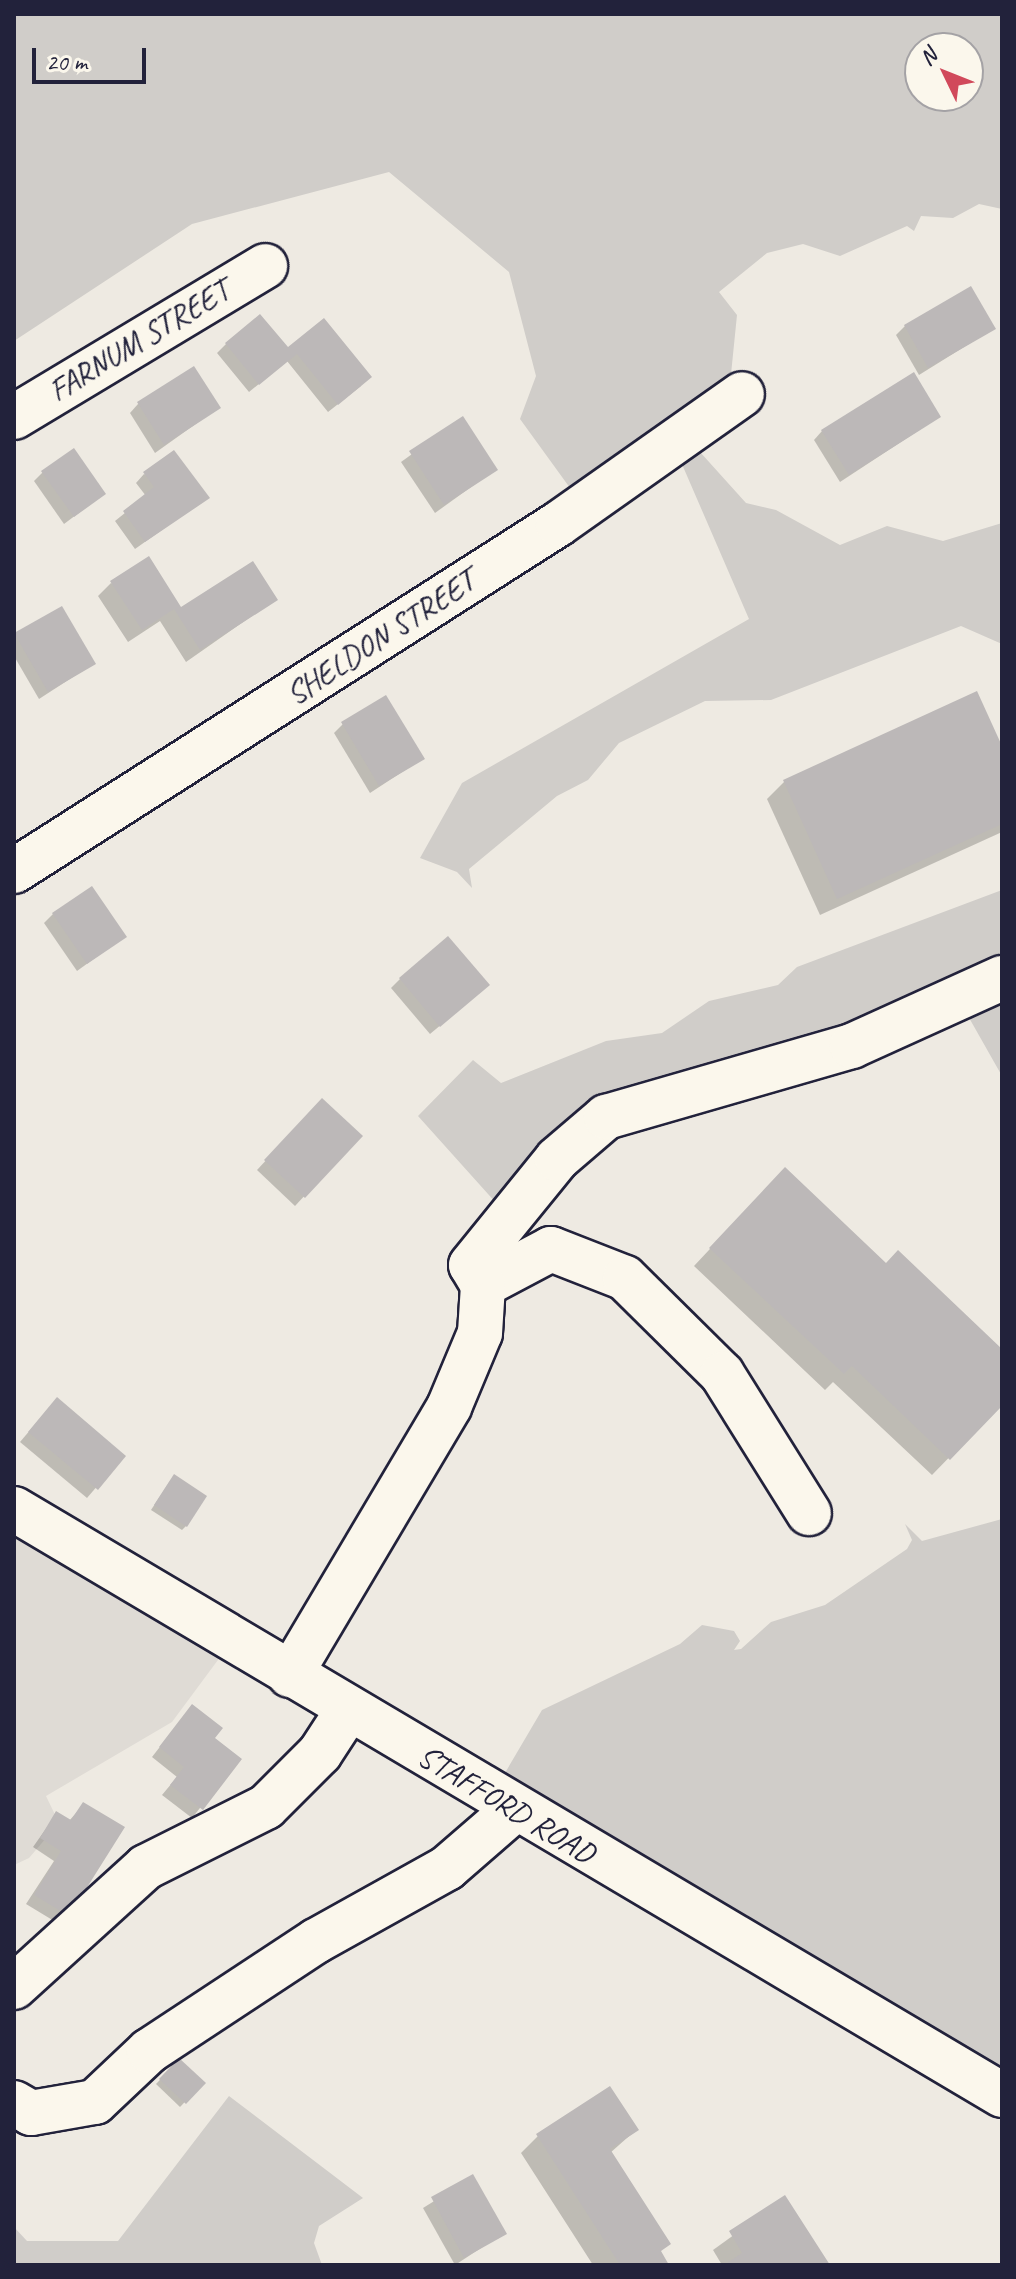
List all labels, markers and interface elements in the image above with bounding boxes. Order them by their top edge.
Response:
scale bar [36,32,150,82]
north arrow [904,32,984,112]
text: N [913,42,943,72]
text: 20 m [46,47,87,77]
street label: FARNUM STREET [42,272,236,410]
street label: SHELDON STREET [279,562,483,714]
street label: STAFFORD ROAD [410,1737,602,1873]

